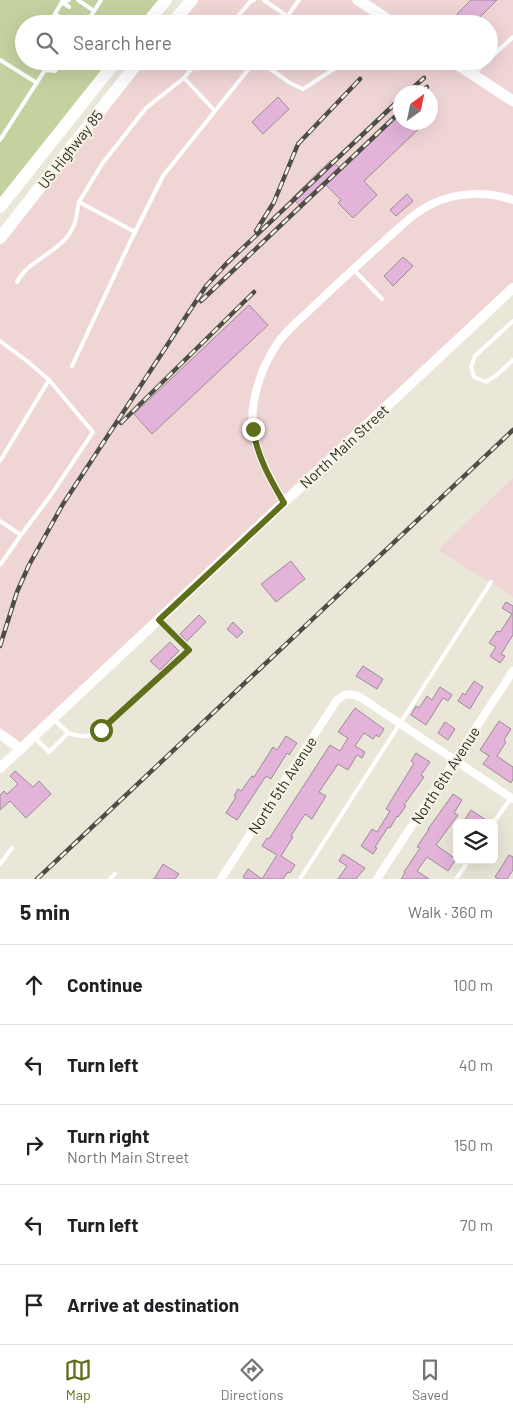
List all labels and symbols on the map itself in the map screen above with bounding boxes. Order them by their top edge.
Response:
north arrow [393,85,438,130]
street label: US Highway 85 [34,106,106,192]
street label: North Main Street [296,400,392,492]
route end [242,418,265,441]
route start [90,719,113,742]
street label: North 6th Avenue [407,723,483,827]
street label: North 5th Avenue [244,733,320,837]

